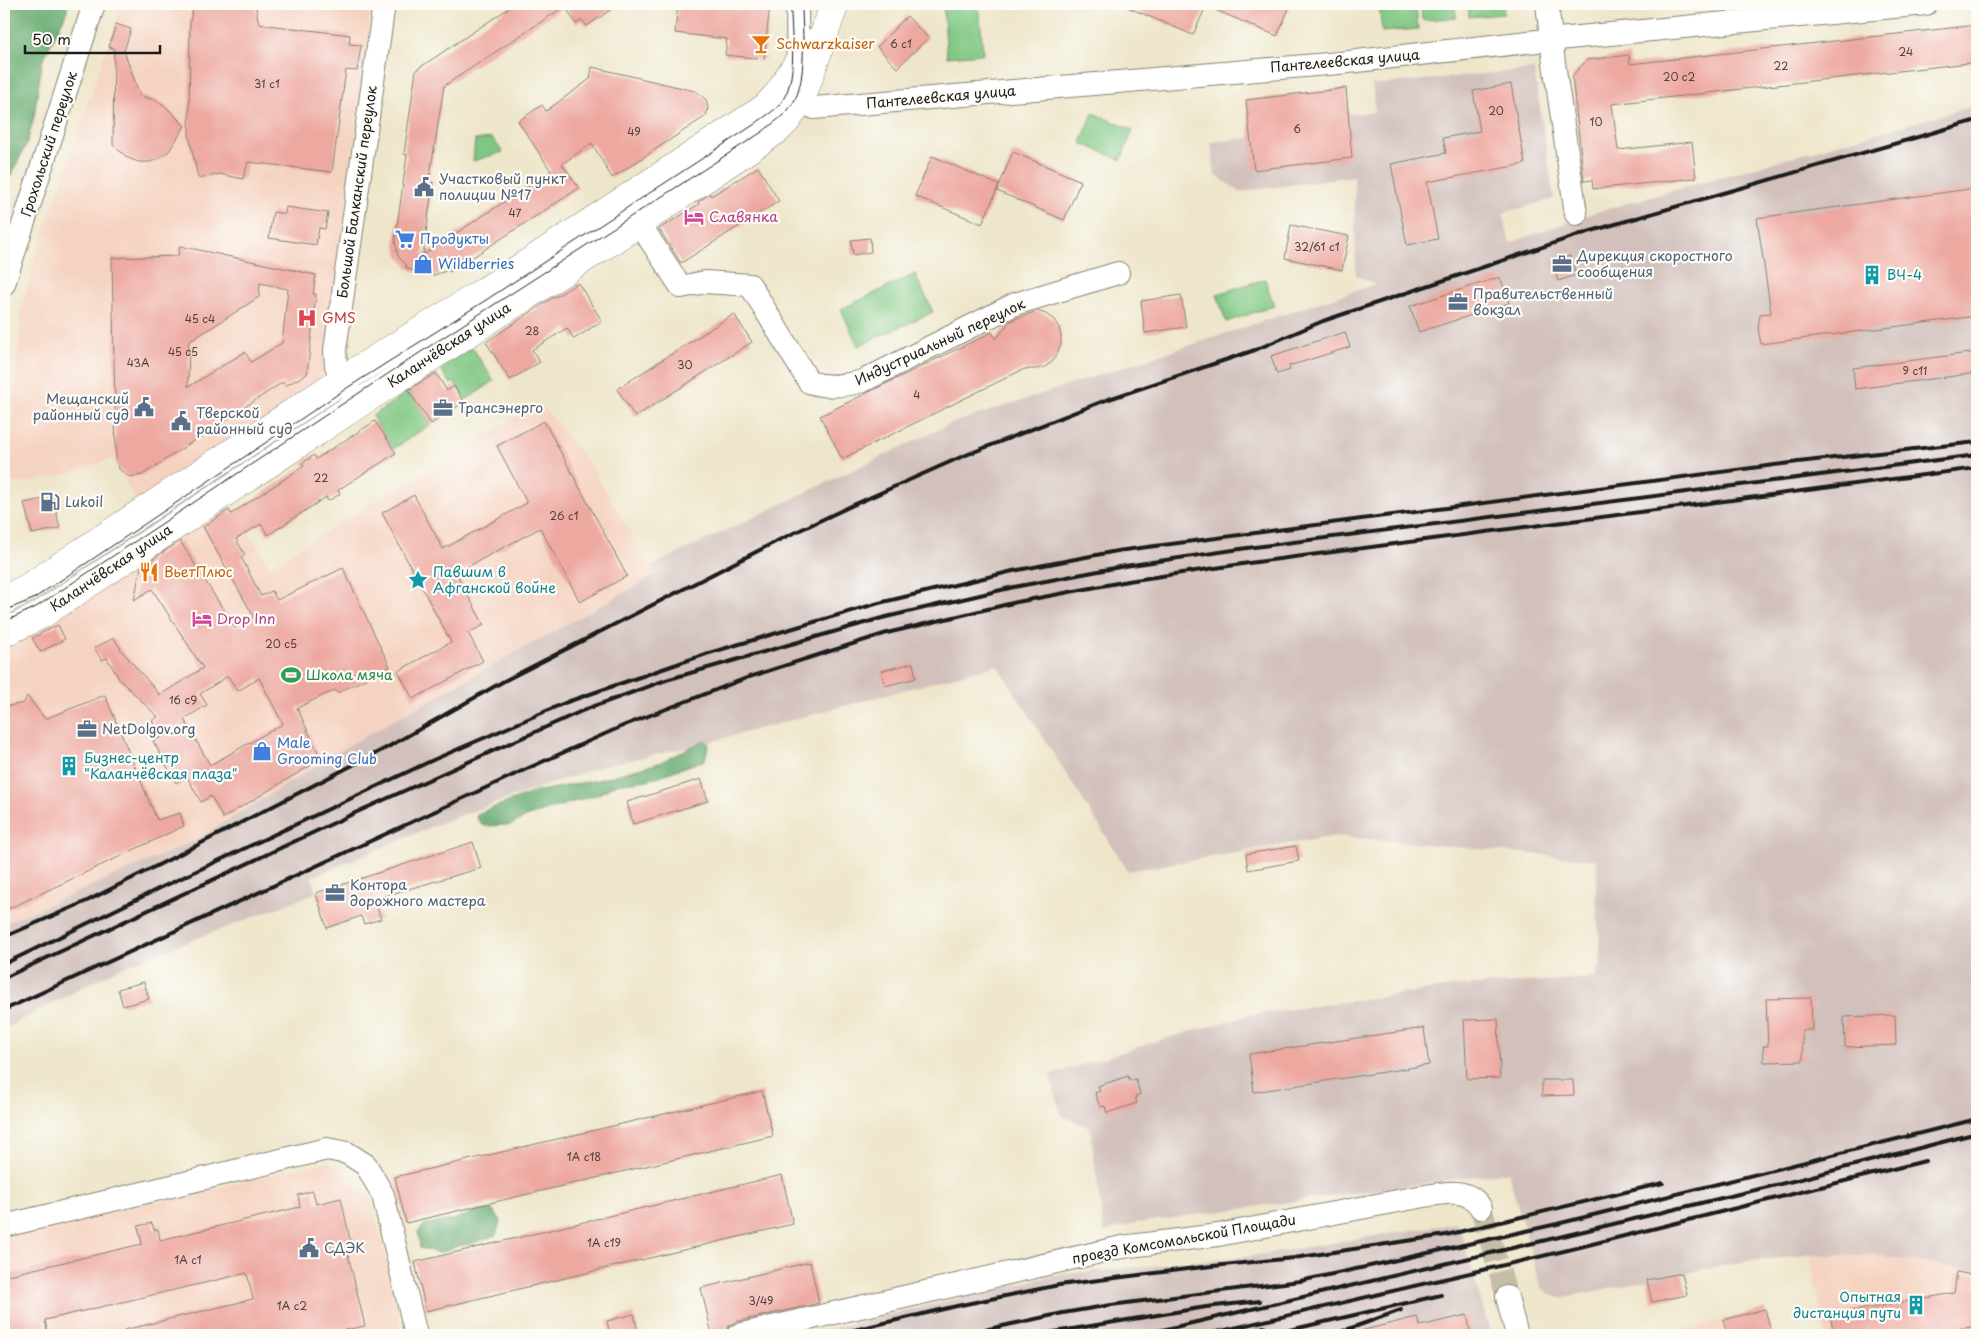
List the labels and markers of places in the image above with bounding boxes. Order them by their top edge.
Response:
bar icon: Schwarzkaiser [750,33,772,55]
place label: Schwarzkaiser [776,33,875,54]
place label: Участковый пункт полиции №17 [439,168,566,205]
public building icon: Участковый пункт полиции №17 [413,176,435,198]
hotel icon: Славянка [683,206,705,228]
place label: Славянка [709,206,778,227]
supermarket icon: Продукты [394,228,416,250]
place label: Продукты [420,228,489,249]
place label: Дирекция скоростного сообщения [1576,245,1733,282]
shop icon: Wildberries [412,253,434,275]
place label: Wildberries [438,253,514,274]
office icon: Дирекция скоростного сообщения [1551,253,1573,275]
building icon: ВЧ-4 [1861,264,1883,286]
place label: ВЧ-4 [1887,264,1922,285]
place label: Правительственный вокзал [1473,283,1613,320]
office icon: Правительственный вокзал [1447,291,1469,313]
hospital icon: GMS [296,307,318,329]
place label: GMS [322,307,356,328]
place label: Мещанский районный суд [33,388,129,425]
public building icon: Мещанский районный суд [133,396,155,418]
office icon: Трансэнерго [432,397,454,419]
place label: Трансэнерго [458,397,543,418]
place label: Тверской районный суд [196,402,292,439]
public building icon: Тверской районный суд [170,410,192,432]
fuel station icon: Lukoil [39,491,61,513]
place label: Lukoil [65,491,103,512]
restaurant icon: ВьетПлюс [138,561,160,583]
place label: ВьетПлюс [164,561,233,582]
place label: Павшим в Афганской войне [433,561,556,598]
place icon: Павшим в Афганской войне [407,569,429,591]
hotel icon: Drop Inn [191,608,213,630]
place label: Drop Inn [217,608,275,629]
sports icon: Школа мяча [280,664,302,686]
place label: Школа мяча [306,664,393,685]
office icon: NetDolgov.org [76,718,98,740]
place label: NetDolgov.org [102,718,195,739]
place label: Male Grooming Club [277,732,377,769]
shop icon: Male Grooming Club [251,740,273,762]
place label: Бизнес-центр "Каланчёвская плаза" [84,747,238,784]
building icon: Бизнес-центр "Каланчёвская плаза" [58,755,80,777]
place label: Контора дорожного мастера [350,874,486,911]
office icon: Контора дорожного мастера [324,882,346,904]
public building icon: СДЭК [298,1237,320,1259]
place label: СДЭК [324,1237,365,1258]
place label: Опытная дистанция пути [1793,1286,1901,1323]
building icon: Опытная дистанция пути [1905,1294,1927,1316]

